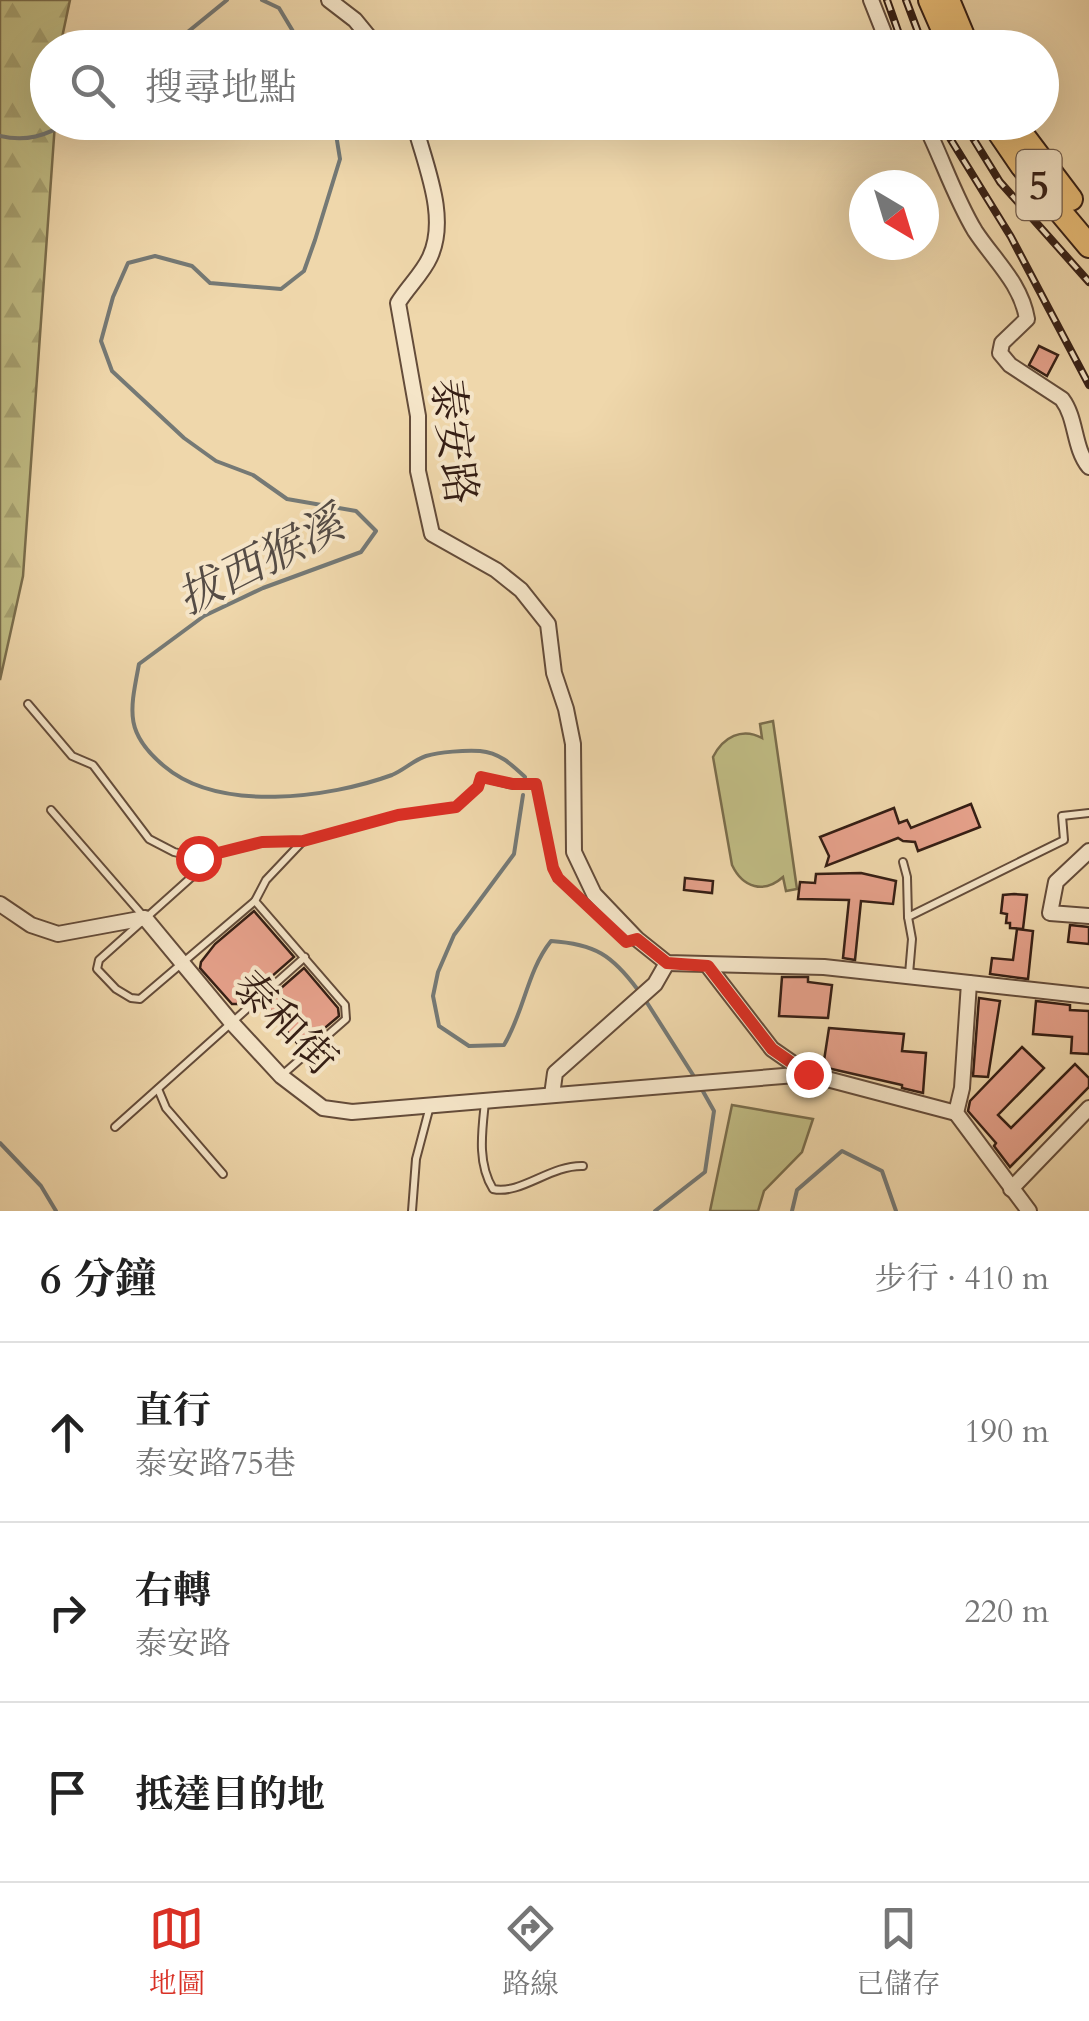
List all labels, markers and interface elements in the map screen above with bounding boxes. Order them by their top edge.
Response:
search box [30,30,1059,140]
icon: search [65,58,120,113]
text: 搜尋地點 [145,62,297,114]
road number: 5 [1016,150,1062,220]
north arrow [849,170,939,260]
street label: 泰安路 [418,375,489,507]
water label: 拔西猴溪 [167,491,359,629]
route start [176,836,222,882]
street label: 泰和街 [220,958,350,1088]
route end [786,1052,832,1098]
text: 6 分鐘 [40,1251,157,1308]
text: 步行 · 410 m [875,1257,1049,1301]
text: 直行 [135,1385,211,1437]
icon: ahead [40,1405,95,1460]
text: 190 m [964,1410,1049,1454]
text: 泰安路75巷 [135,1442,296,1486]
text: 右轉 [135,1565,211,1617]
icon: right [40,1585,95,1640]
text: 220 m [964,1590,1049,1634]
text: 泰安路 [135,1622,231,1666]
icon: arrive [40,1765,95,1820]
text: 抵達目的地 [135,1769,325,1821]
tab: 地圖 [149,1901,205,2003]
tab: 路線 [502,1901,558,2003]
tab: 已儲存 [856,1901,940,2003]

